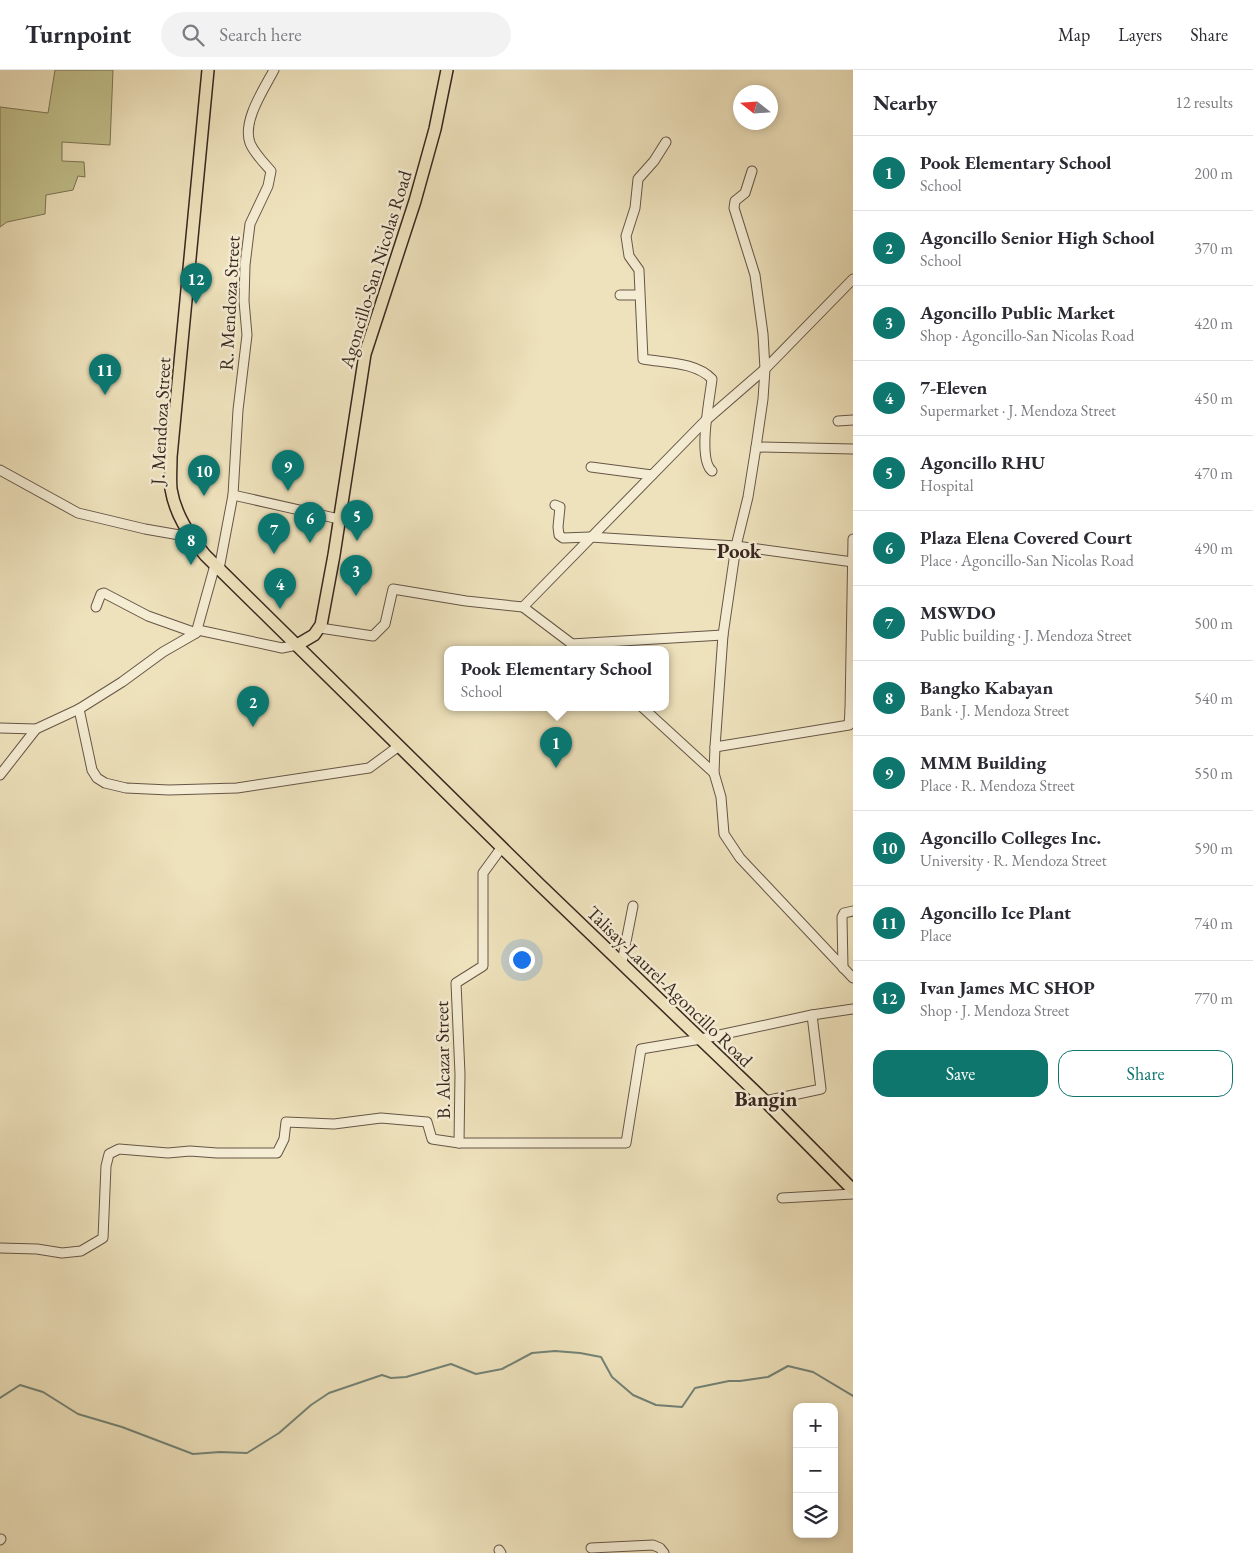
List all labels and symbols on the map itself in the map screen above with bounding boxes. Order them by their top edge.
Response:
north arrow [733,85,778,130]
street label: Agoncillo-San Nicolas Road [333,167,418,372]
street label: R. Mendoza Street [213,235,246,371]
pin: 12 [180,263,212,304]
pin: 11 [89,354,121,395]
street label: J. Mendoza Street [145,357,176,488]
pin: 9 [272,450,304,491]
pin: 10 [188,455,220,496]
pin: 5 [341,500,373,541]
pin: 6 [294,502,326,543]
pin: 7 [258,513,290,554]
pin: 8 [175,524,207,565]
district label: Pook [717,537,762,564]
pin: 3 [340,555,372,596]
pin: 4 [264,568,296,609]
pin: 2 [237,686,269,727]
pin: 1 [540,727,572,768]
street label: Talisay-Laurel-Agoncillo Road [581,900,759,1073]
your location [509,947,535,973]
street label: B. Alcazar Street [429,1001,456,1119]
district label: Bangin [735,1085,798,1112]

